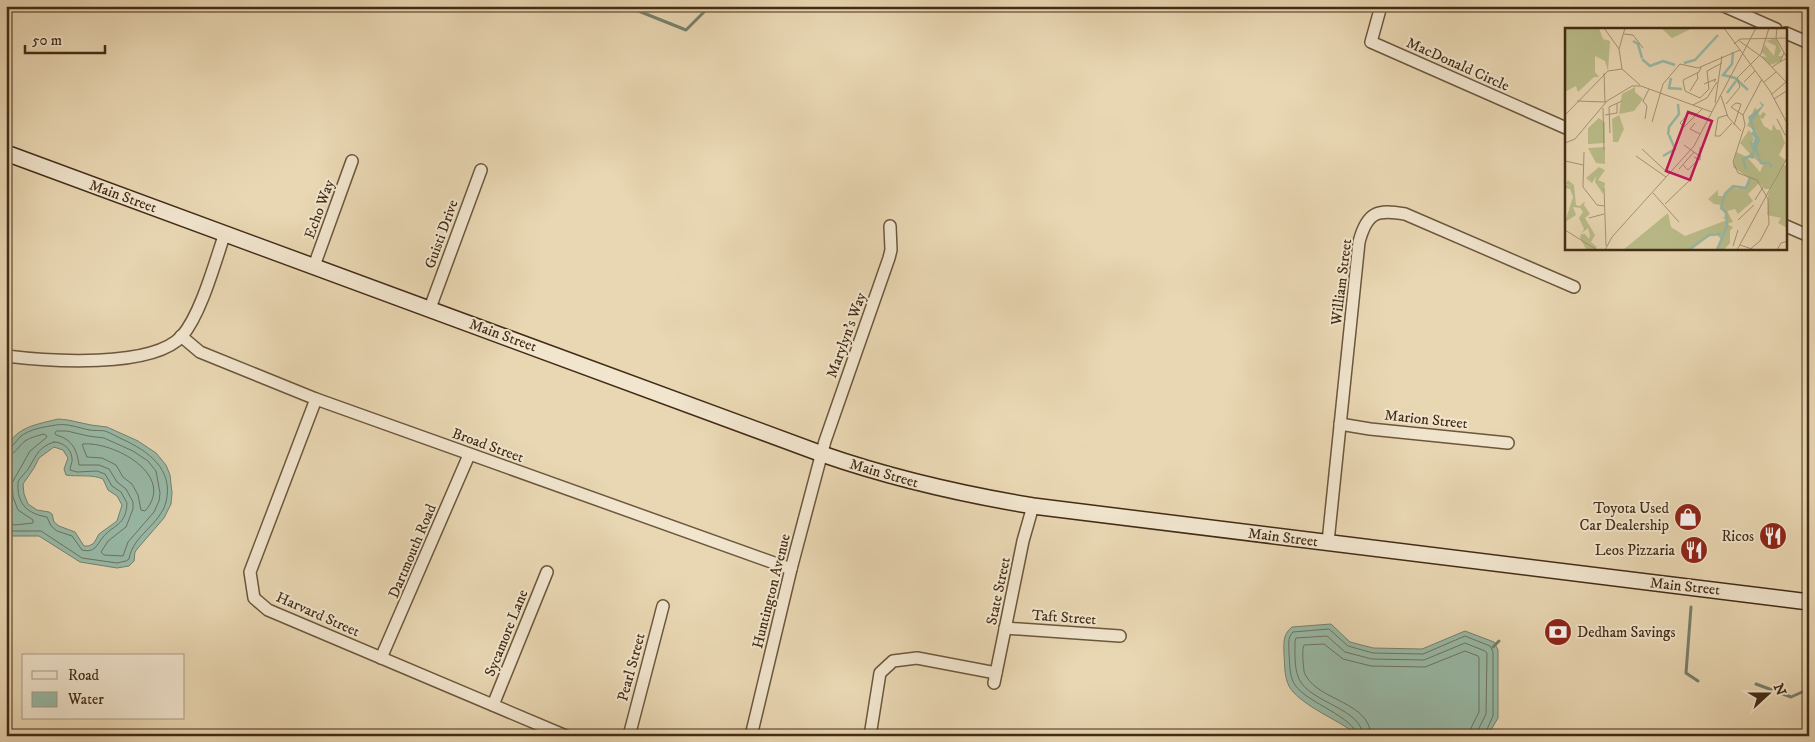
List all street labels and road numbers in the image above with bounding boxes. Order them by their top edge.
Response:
street label: MacDonald Circle [1403,33,1512,96]
street label: Main Street [86,175,159,218]
street label: Echo Way [300,176,339,241]
street label: Guisti Drive [420,197,463,271]
street label: William Street [1327,238,1356,327]
street label: Marylyn's Way [822,289,871,381]
street label: Main Street [466,314,539,357]
street label: Marion Street [1384,406,1469,433]
street label: Broad Street [449,424,526,467]
street label: Main Street [847,455,921,492]
street label: Dartmouth Road [384,501,441,601]
street label: Main Street [1247,524,1319,551]
street label: Huntington Avenue [748,532,795,650]
street label: State Street [982,555,1015,627]
street label: Main Street [1649,573,1721,600]
street label: Sycamore Lane [480,587,533,680]
street label: Harvard Street [273,588,363,641]
street label: Taft Street [1031,606,1097,629]
street label: Pearl Street [613,631,650,703]

